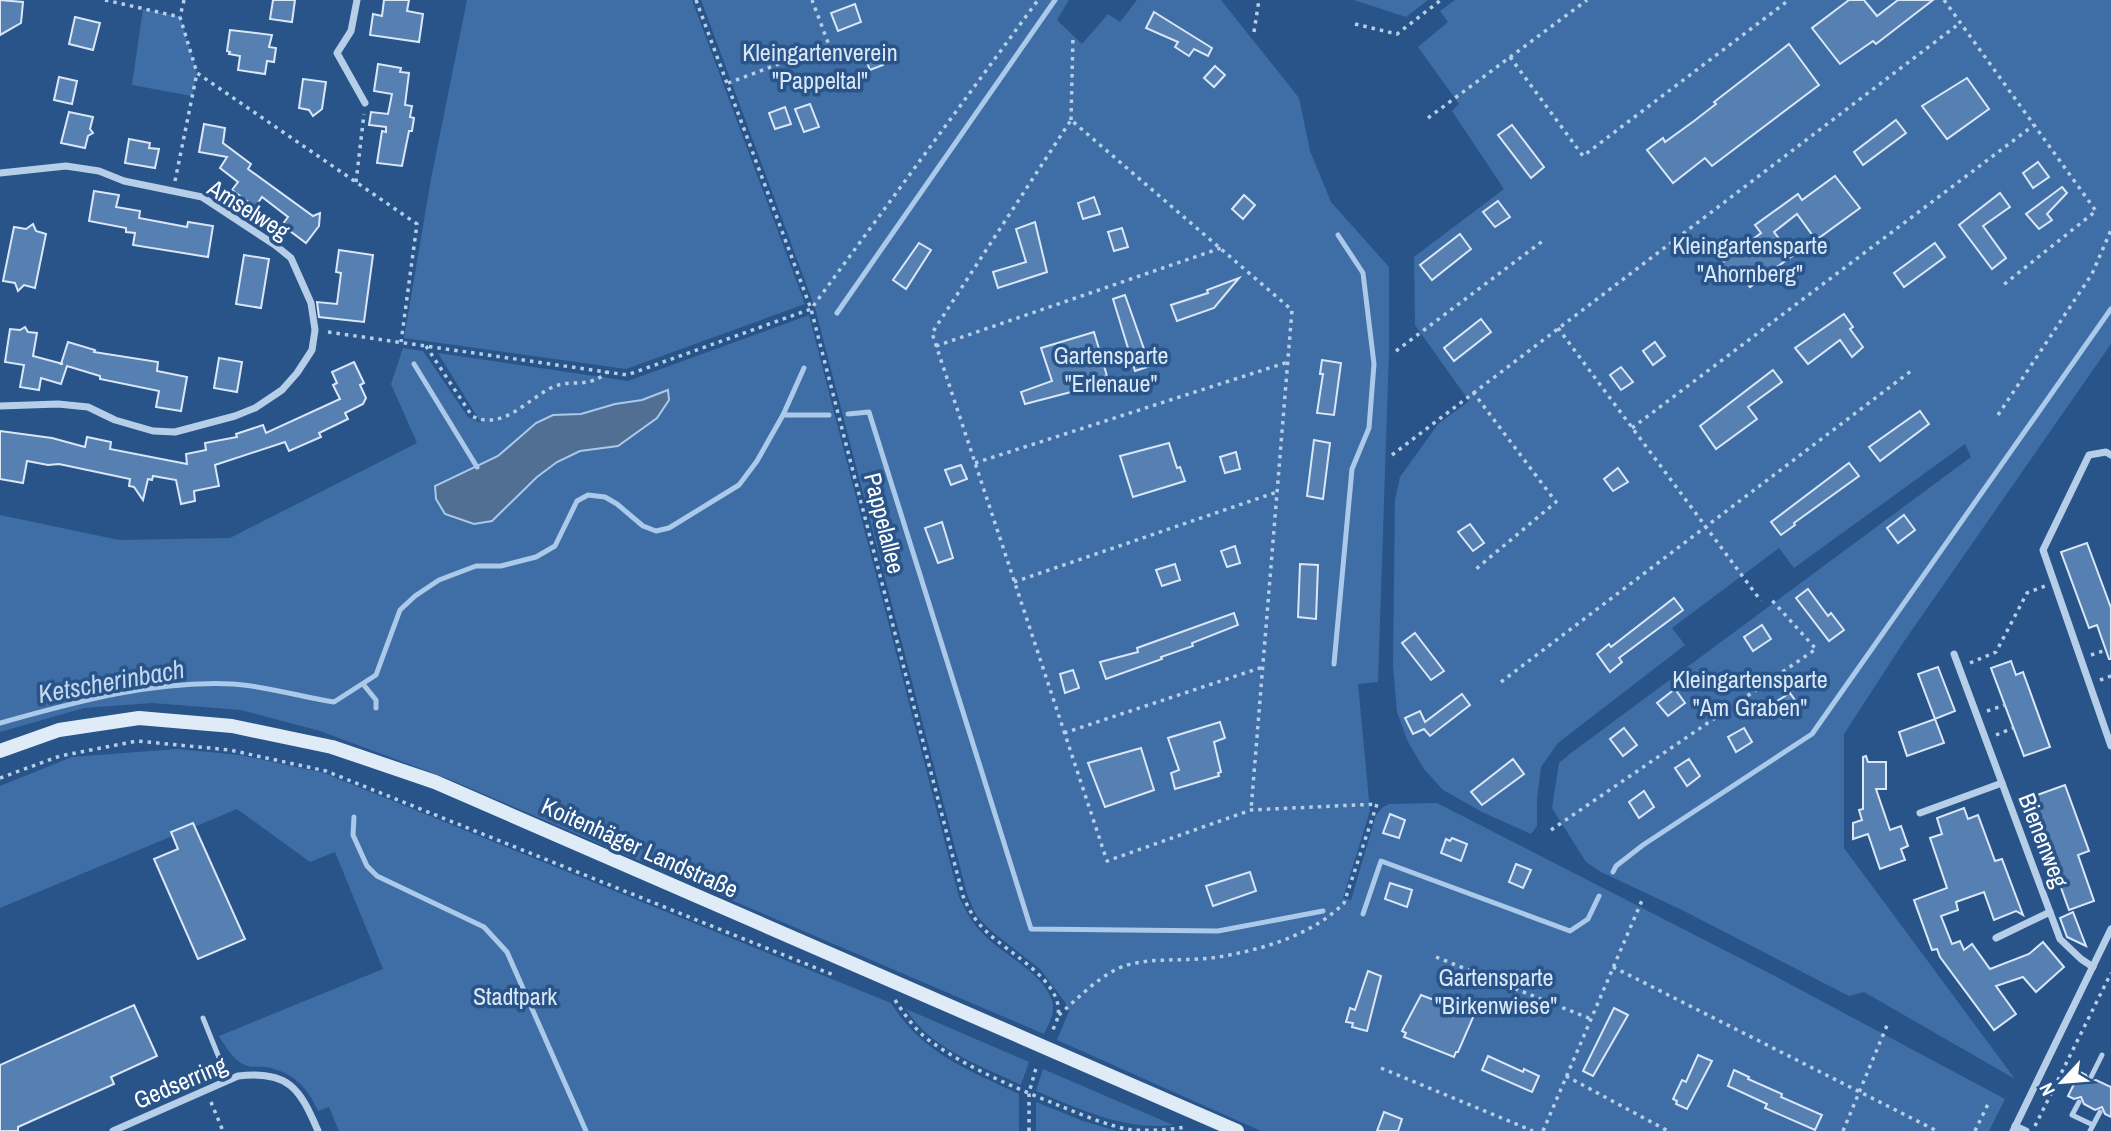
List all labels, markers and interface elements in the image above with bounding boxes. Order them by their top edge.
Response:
park label: Kleingartenverein "Pappeltal" [742,36,898,96]
street label: Amselweg [201,171,296,247]
park label: Kleingartensparte "Ahornberg" [1672,229,1828,289]
park label: Gartensparte "Erlenaue" [1054,339,1168,399]
street label: Pappelallee [857,469,913,577]
water label: Ketscherinbach [35,651,187,711]
park label: Kleingartensparte "Am Graben" [1672,663,1828,723]
street label: Bienenweg [2011,788,2077,892]
street label: Koitenhäger Landstraße [537,789,743,905]
park label: Gartensparte "Birkenwiese" [1435,961,1557,1021]
park label: Stadtpark [473,980,557,1012]
north arrow [2027,1047,2097,1117]
street label: Gedserring [128,1048,232,1116]
text: N [2033,1079,2061,1100]

